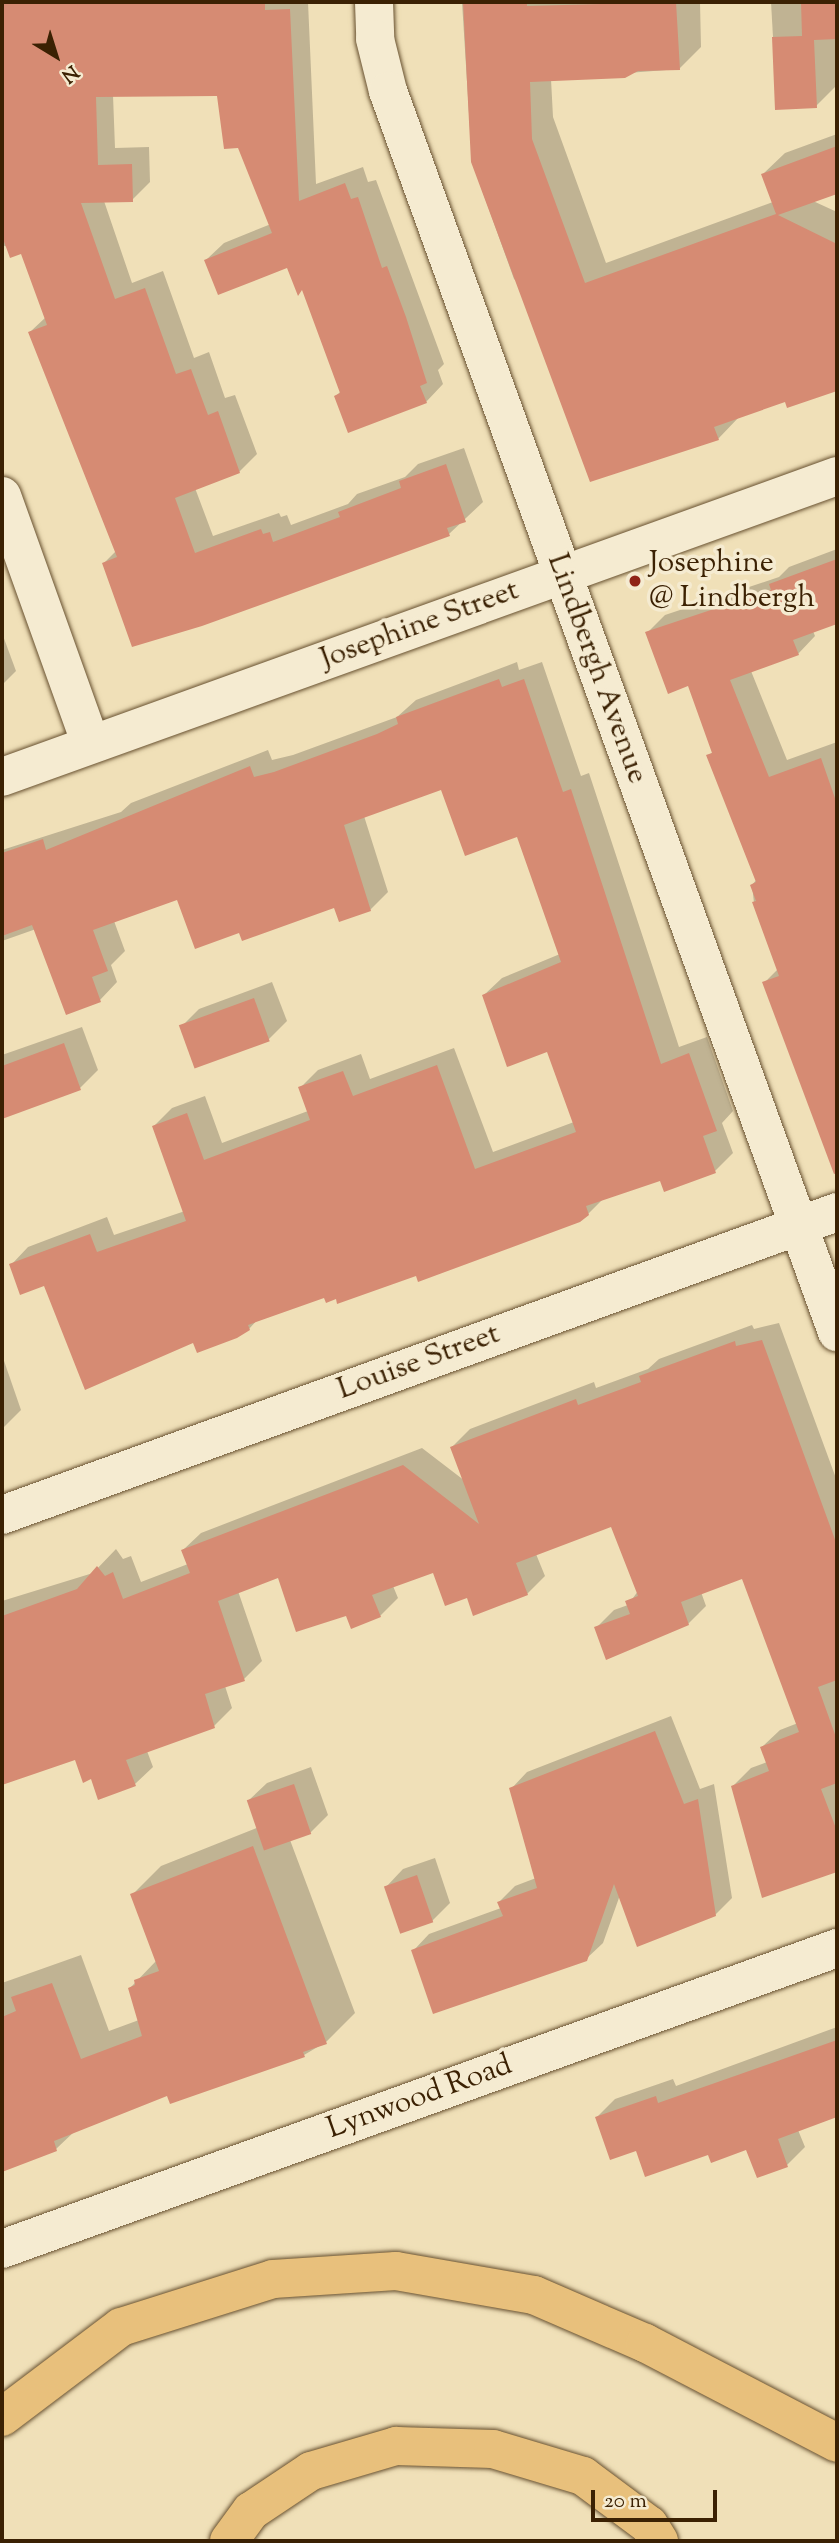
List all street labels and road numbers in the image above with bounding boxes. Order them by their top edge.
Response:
street label: Lindbergh Avenue [538,549,654,789]
street label: Josephine Street [316,573,524,679]
street label: Louise Street [333,1317,505,1409]
street label: Lynwood Road [323,2048,517,2148]

